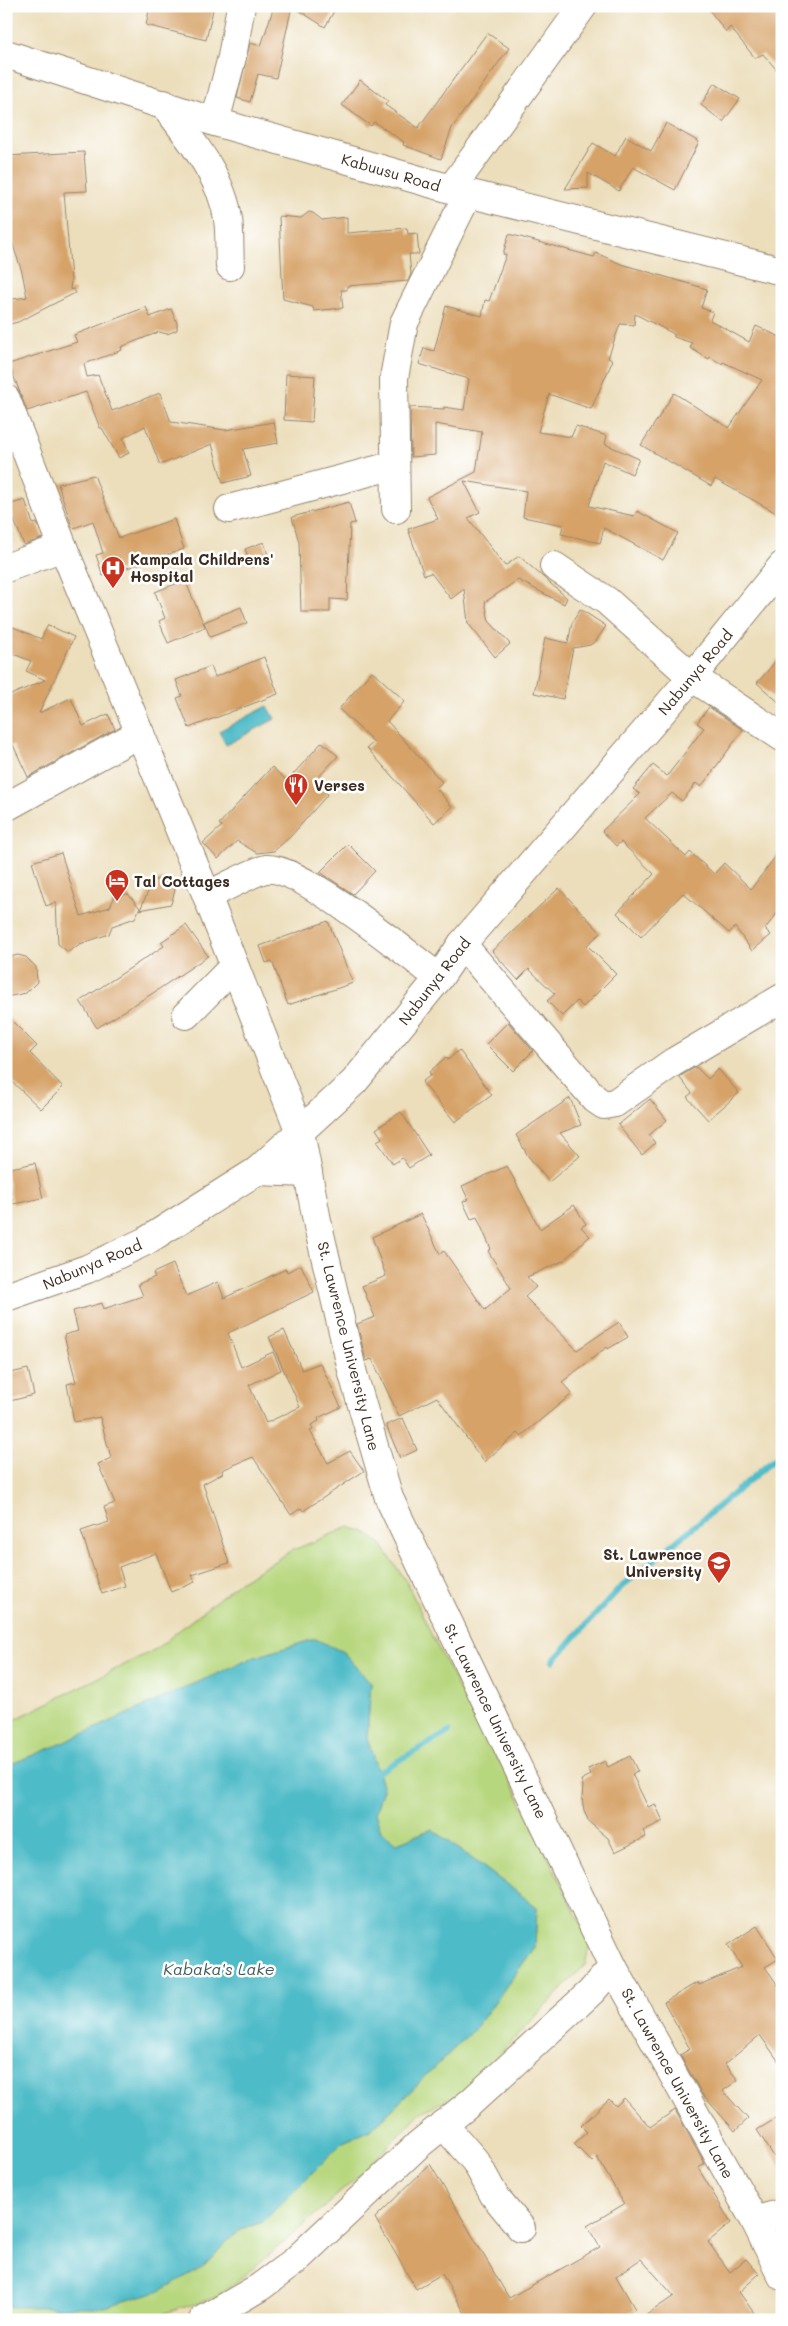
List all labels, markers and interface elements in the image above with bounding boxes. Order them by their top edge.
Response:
street label: Kabuusu Road [339,148,443,196]
place label: Kampala Childrens' Hospital [130,549,274,586]
hospital icon: Kampala Childrens' Hospital [100,555,126,589]
street label: Nabunya Road [653,625,737,719]
restaurant icon: Verses [283,772,309,806]
place label: Verses [314,775,365,795]
hotel icon: Tal Cottages [104,868,130,902]
place label: Tal Cottages [134,871,230,891]
street label: Nabunya Road [394,933,474,1029]
street label: Nabunya Road [39,1234,145,1294]
street label: St. Lawrence University Lane [313,1239,385,1453]
place label: St. Lawrence University [603,1544,702,1581]
school or university icon: St. Lawrence University [706,1550,732,1584]
street label: St. Lawrence University Lane [440,1620,552,1822]
water label: Kabaka's Lake [163,1958,275,1979]
street label: St. Lawrence University Lane [617,1984,739,2182]

